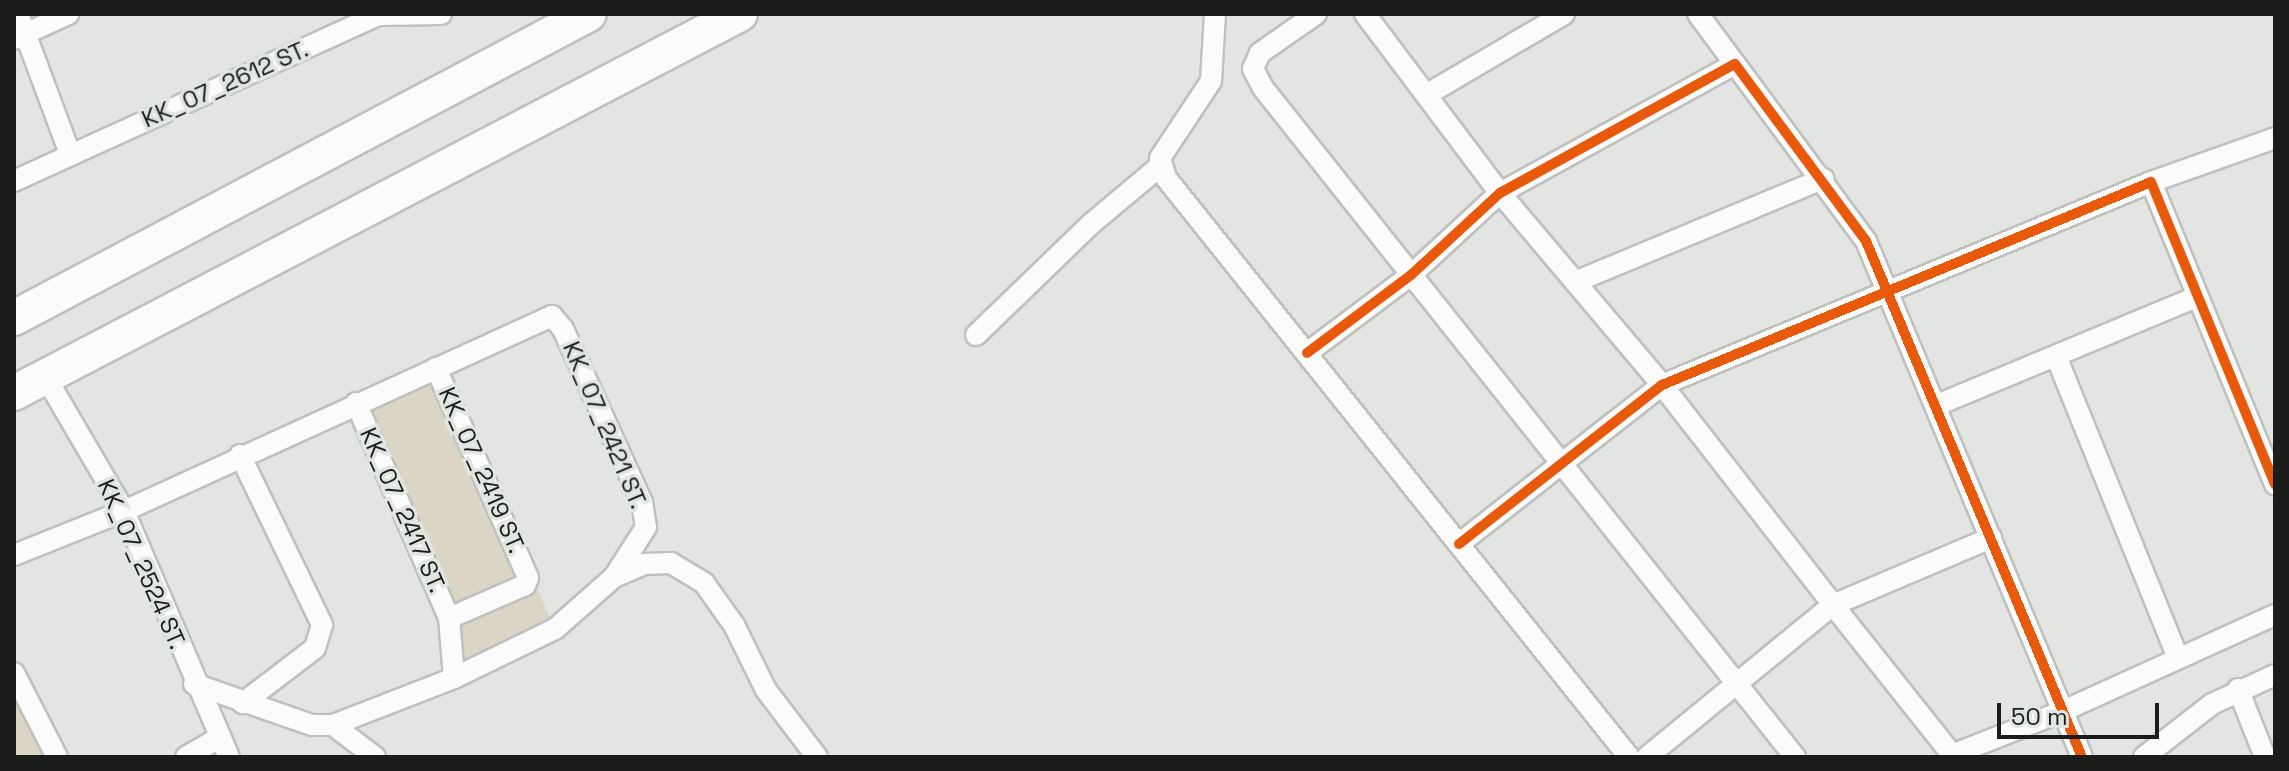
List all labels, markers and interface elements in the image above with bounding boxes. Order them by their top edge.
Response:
street label: KK_07_2612 ST. [137,34,313,134]
street label: KK_07_2421 ST. [557,337,653,513]
street label: KK_07_2419 ST. [433,383,531,557]
street label: KK_07_2417 ST. [354,423,452,597]
street label: KK_07_2524 ST. [92,475,192,653]
scale bar [2001,687,2163,737]
text: 50 m [2011,701,2068,732]

